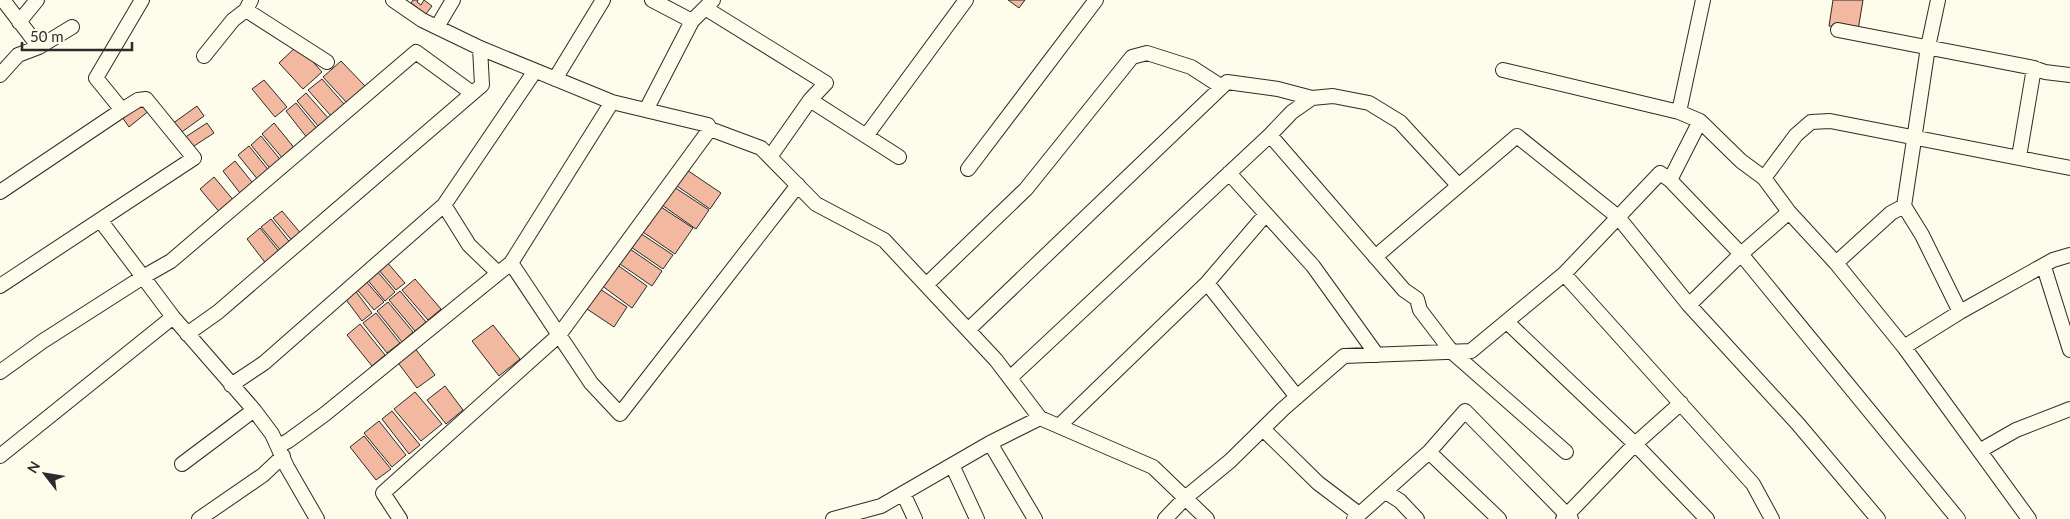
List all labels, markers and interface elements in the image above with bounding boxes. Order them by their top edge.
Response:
scale bar [22,20,132,52]
text: 50 m [30,27,64,45]
north arrow [20,449,70,499]
text: N [23,458,43,476]

